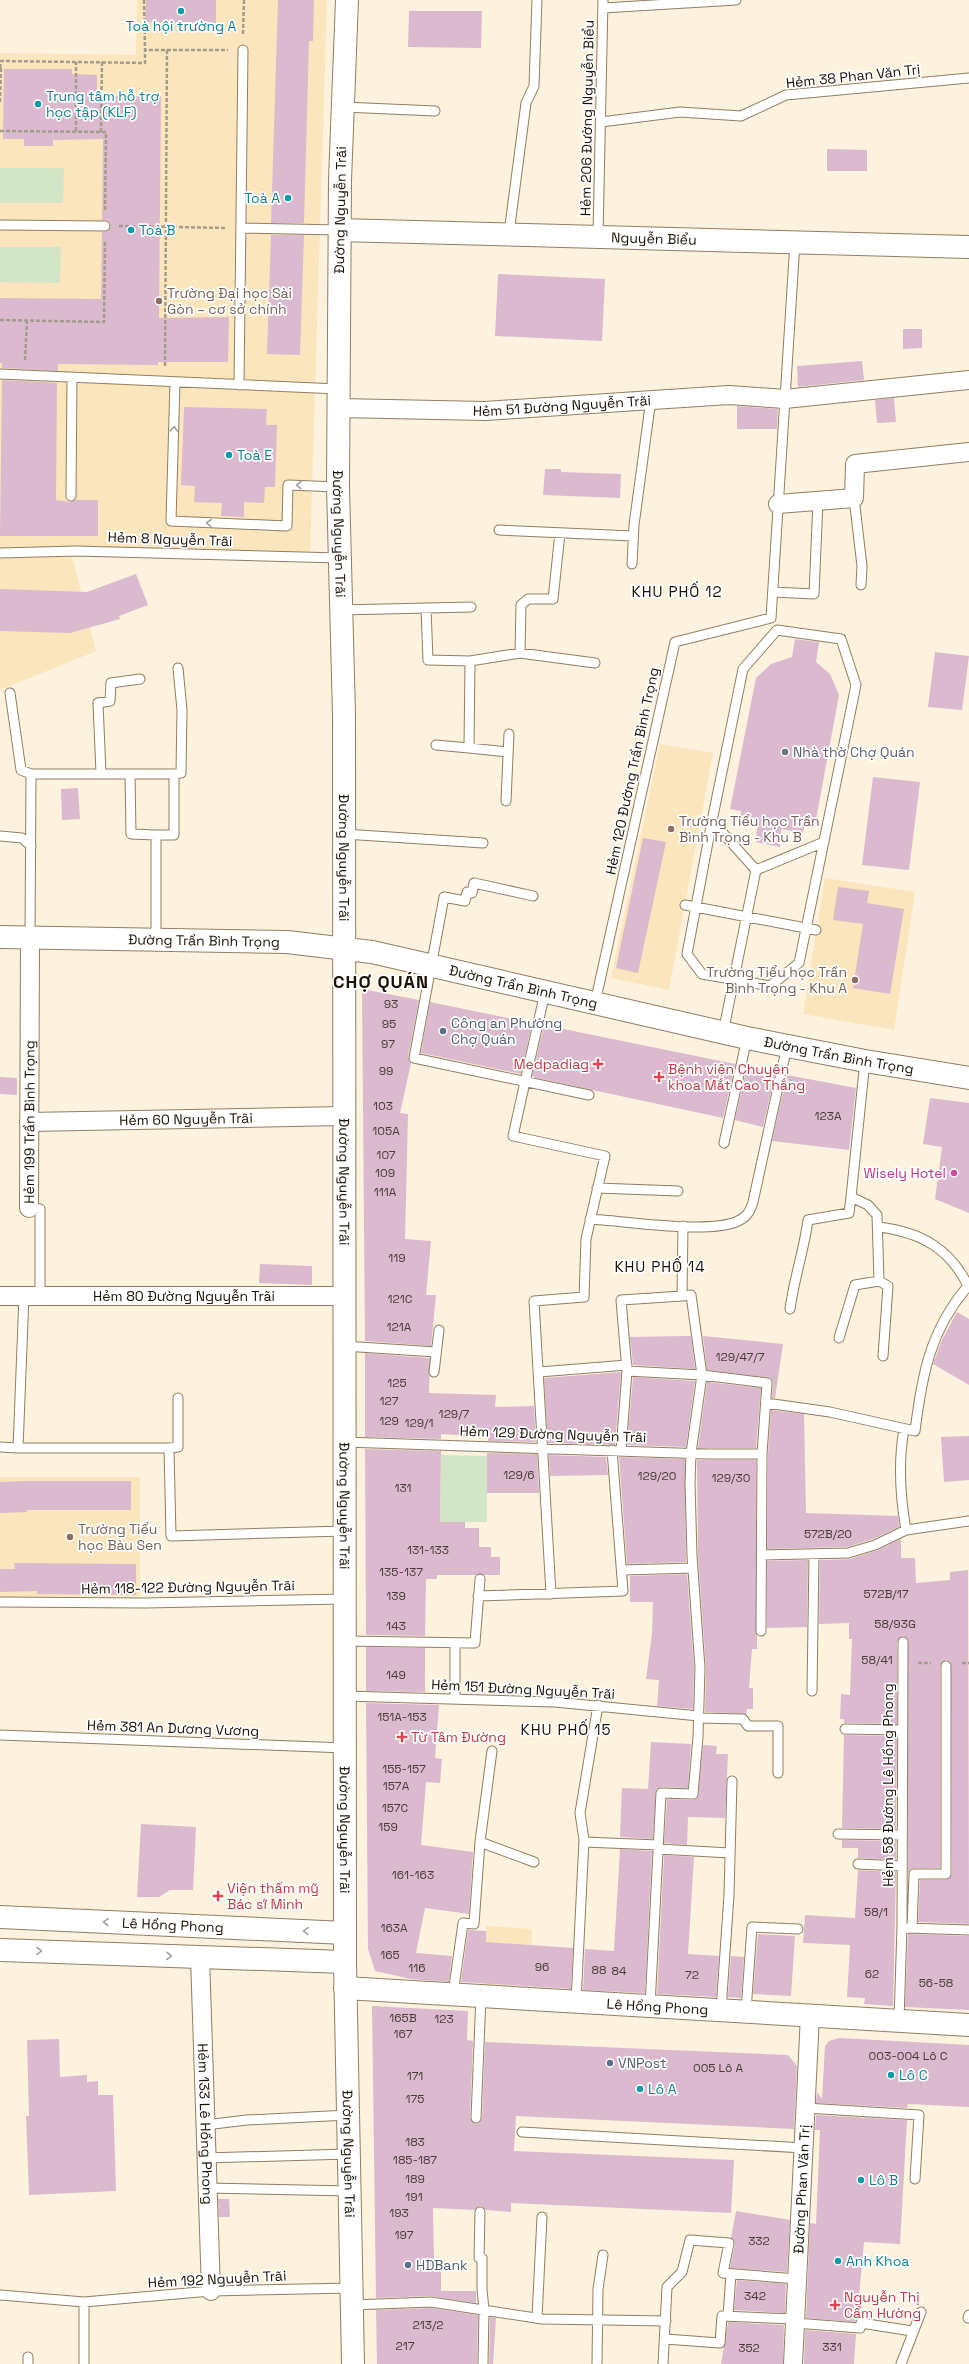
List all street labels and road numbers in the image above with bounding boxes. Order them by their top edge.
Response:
street label: Hẻm 206 Đường Nguyễn Biểu [576,20,598,216]
street label: Hẻm 38 Phan Văn Trị [785,60,921,92]
street label: Đường Nguyễn Trãi [330,146,350,274]
street label: Nguyễn Biểu [611,228,697,249]
street label: Hẻm 51 Đường Nguyễn Trãi [473,391,651,420]
street label: Đường Nguyễn Trãi [329,470,350,598]
street label: Hẻm 8 Nguyễn Trãi [107,528,233,550]
street label: Hẻm 120 Đường Trần Bình Trọng [601,666,663,876]
street label: Đường Nguyễn Trãi [335,794,353,922]
street label: Đường Trần Bình Trọng [128,930,280,951]
street label: Đường Trần Bình Trọng [447,961,600,1012]
street label: Đường Trần Bình Trọng [763,1033,915,1078]
street label: Hẻm 199 Trần Bình Trọng [20,1040,39,1204]
street label: Hẻm 60 Nguyễn Trãi [119,1109,253,1129]
street label: Đường Nguyễn Trãi [335,1118,353,1246]
street label: Hẻm 80 Đường Nguyễn Trãi [93,1287,275,1305]
street label: Hẻm 129 Đường Nguyễn Trãi [459,1422,647,1446]
street label: Đường Nguyễn Trãi [336,1442,354,1570]
street label: Hẻm 118-122 Đường Nguyễn Trãi [81,1576,295,1598]
street label: Hẻm 151 Đường Nguyễn Trãi [431,1675,615,1703]
street label: Hẻm 58 Đường Lê Hồng Phong [879,1683,897,1887]
street label: Hẻm 381 An Dương Vương [87,1716,259,1740]
street label: Đường Nguyễn Trãi [336,1766,354,1894]
street label: Lê Hồng Phong [122,1914,224,1936]
street label: Lê Hồng Phong [606,1995,709,2019]
street label: Hẻm 133 Lê Hồng Phong [194,2043,217,2205]
street label: Đường Nguyễn Trãi [339,2090,359,2218]
street label: Đường Phan Văn Trị [789,2124,814,2254]
street label: Hẻm 192 Nguyễn Trãi [147,2266,287,2292]

